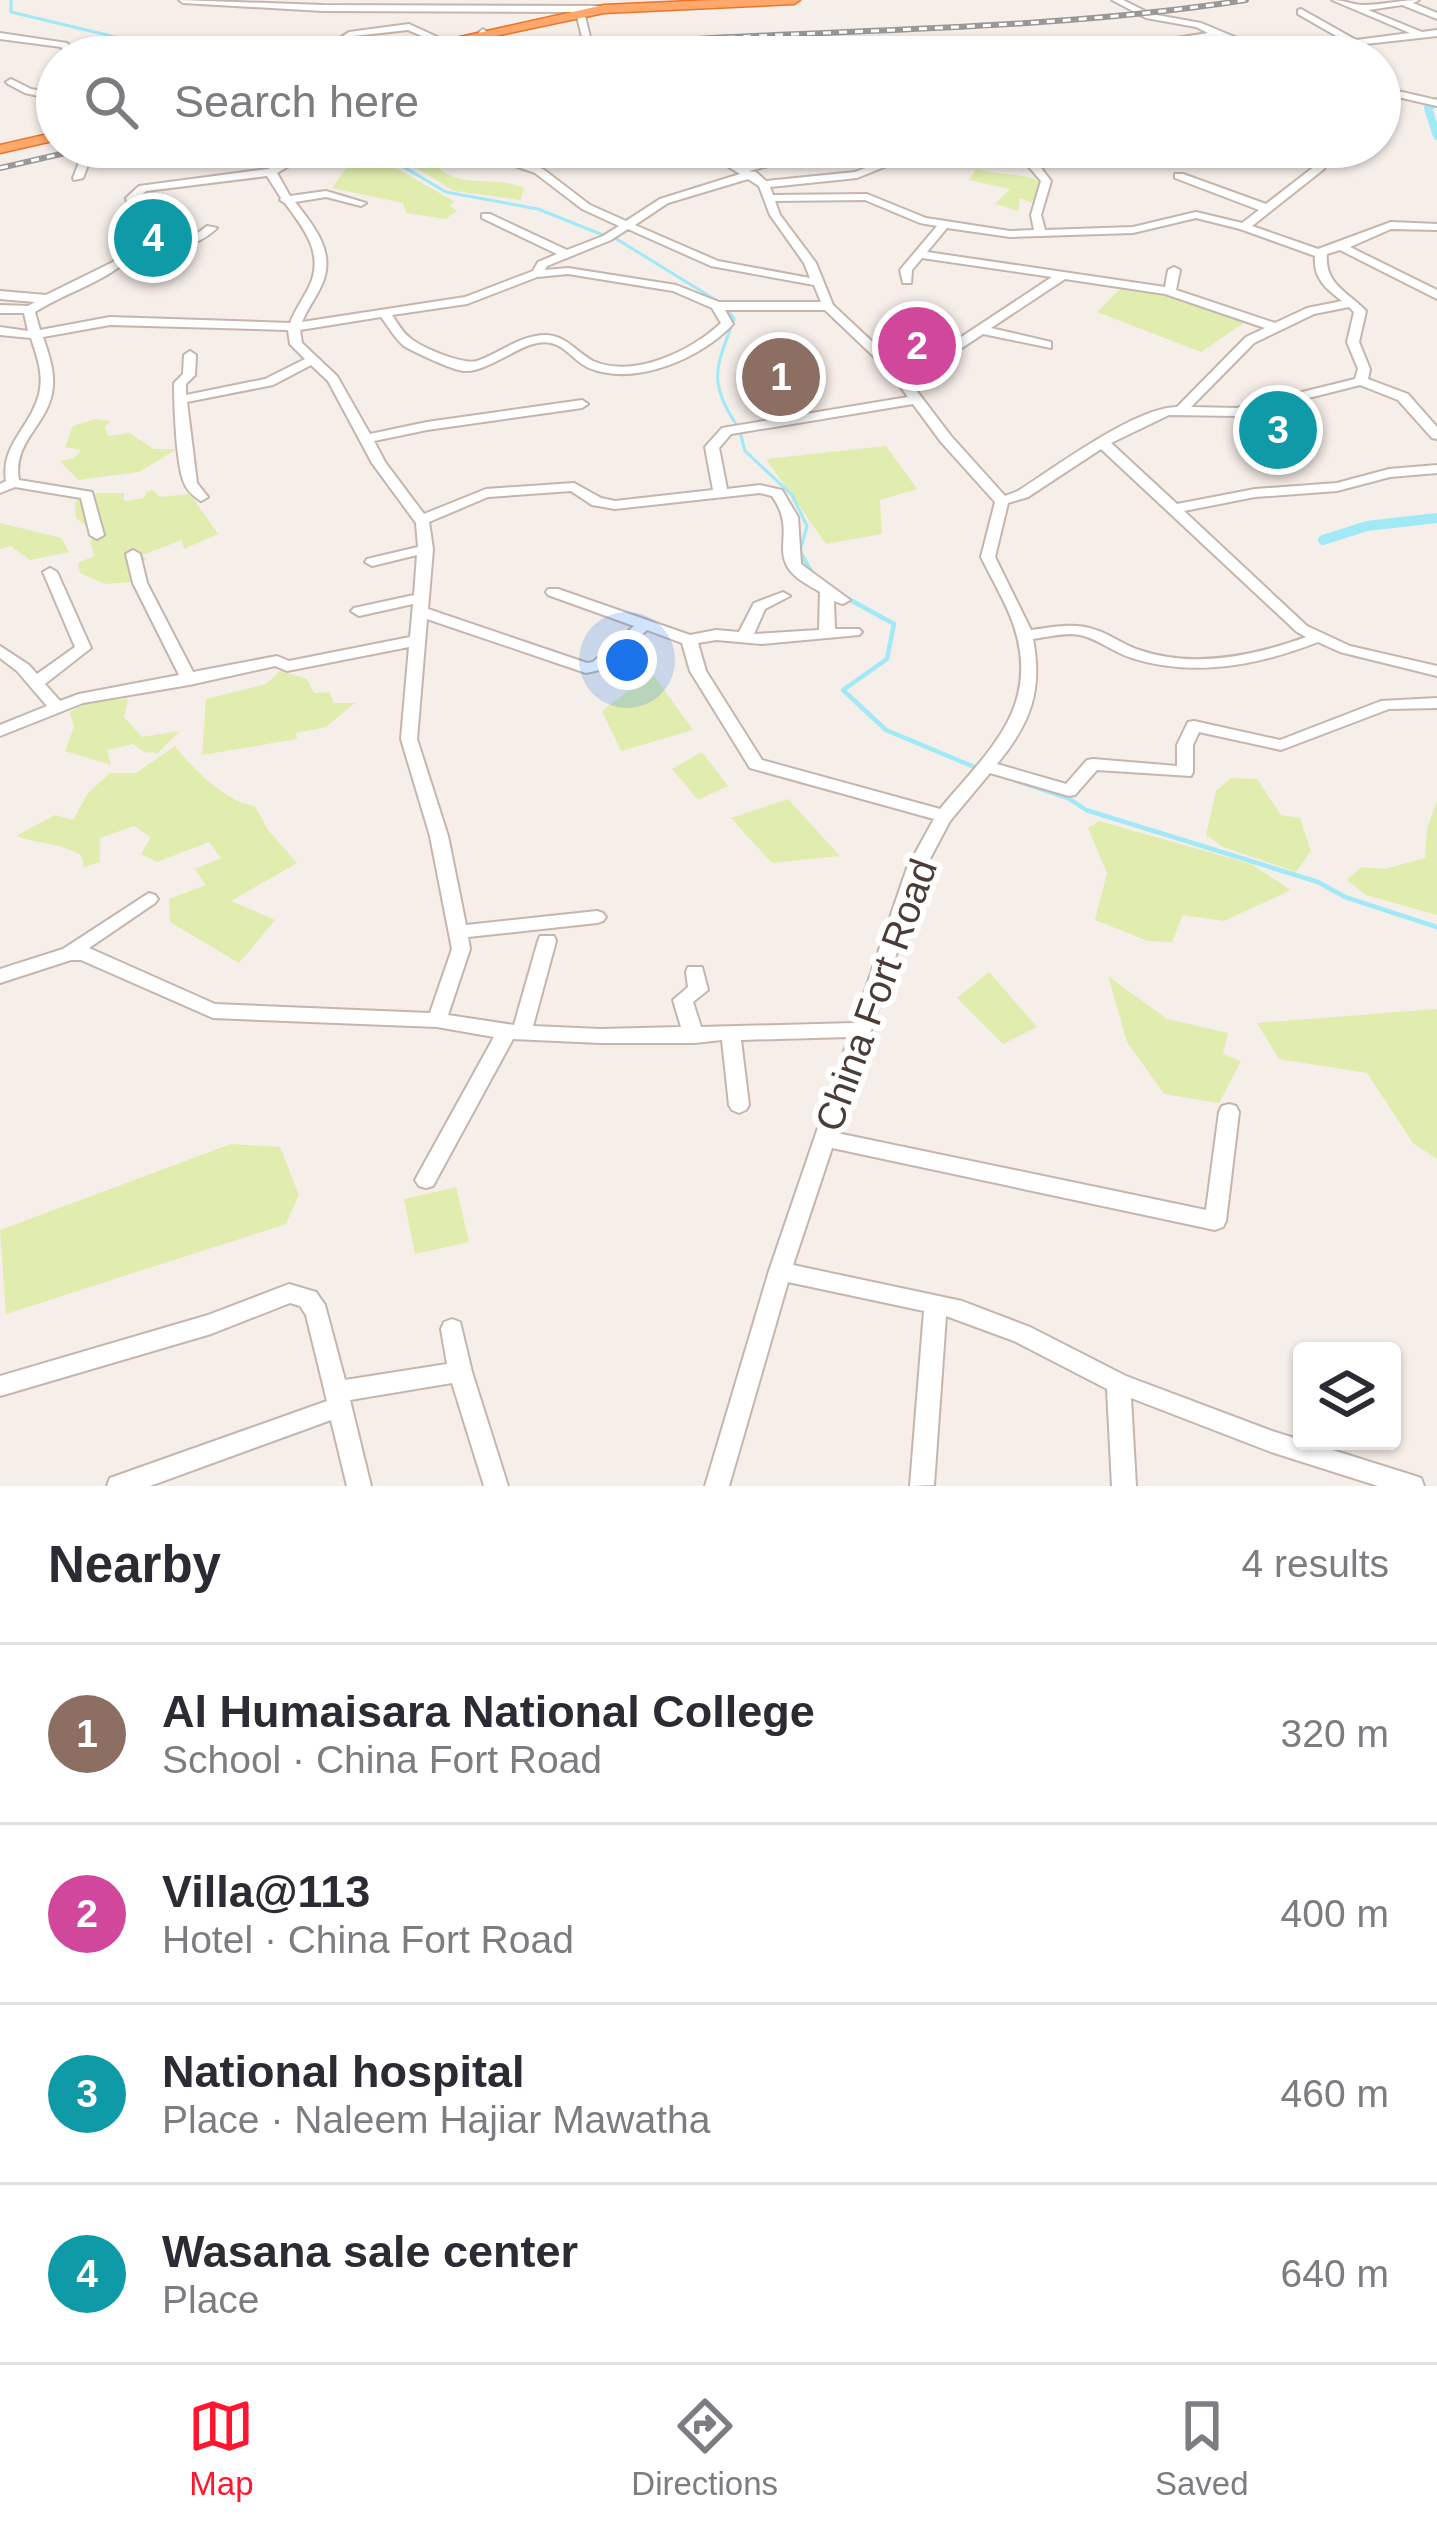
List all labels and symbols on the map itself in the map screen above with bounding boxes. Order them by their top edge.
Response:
pin: 4 [114,193,192,283]
pin: 2 [878,301,956,391]
pin: 1 [742,332,820,422]
pin: 3 [1239,385,1317,475]
your location [597,630,657,690]
street label: China Fort Road [807,853,945,1137]

